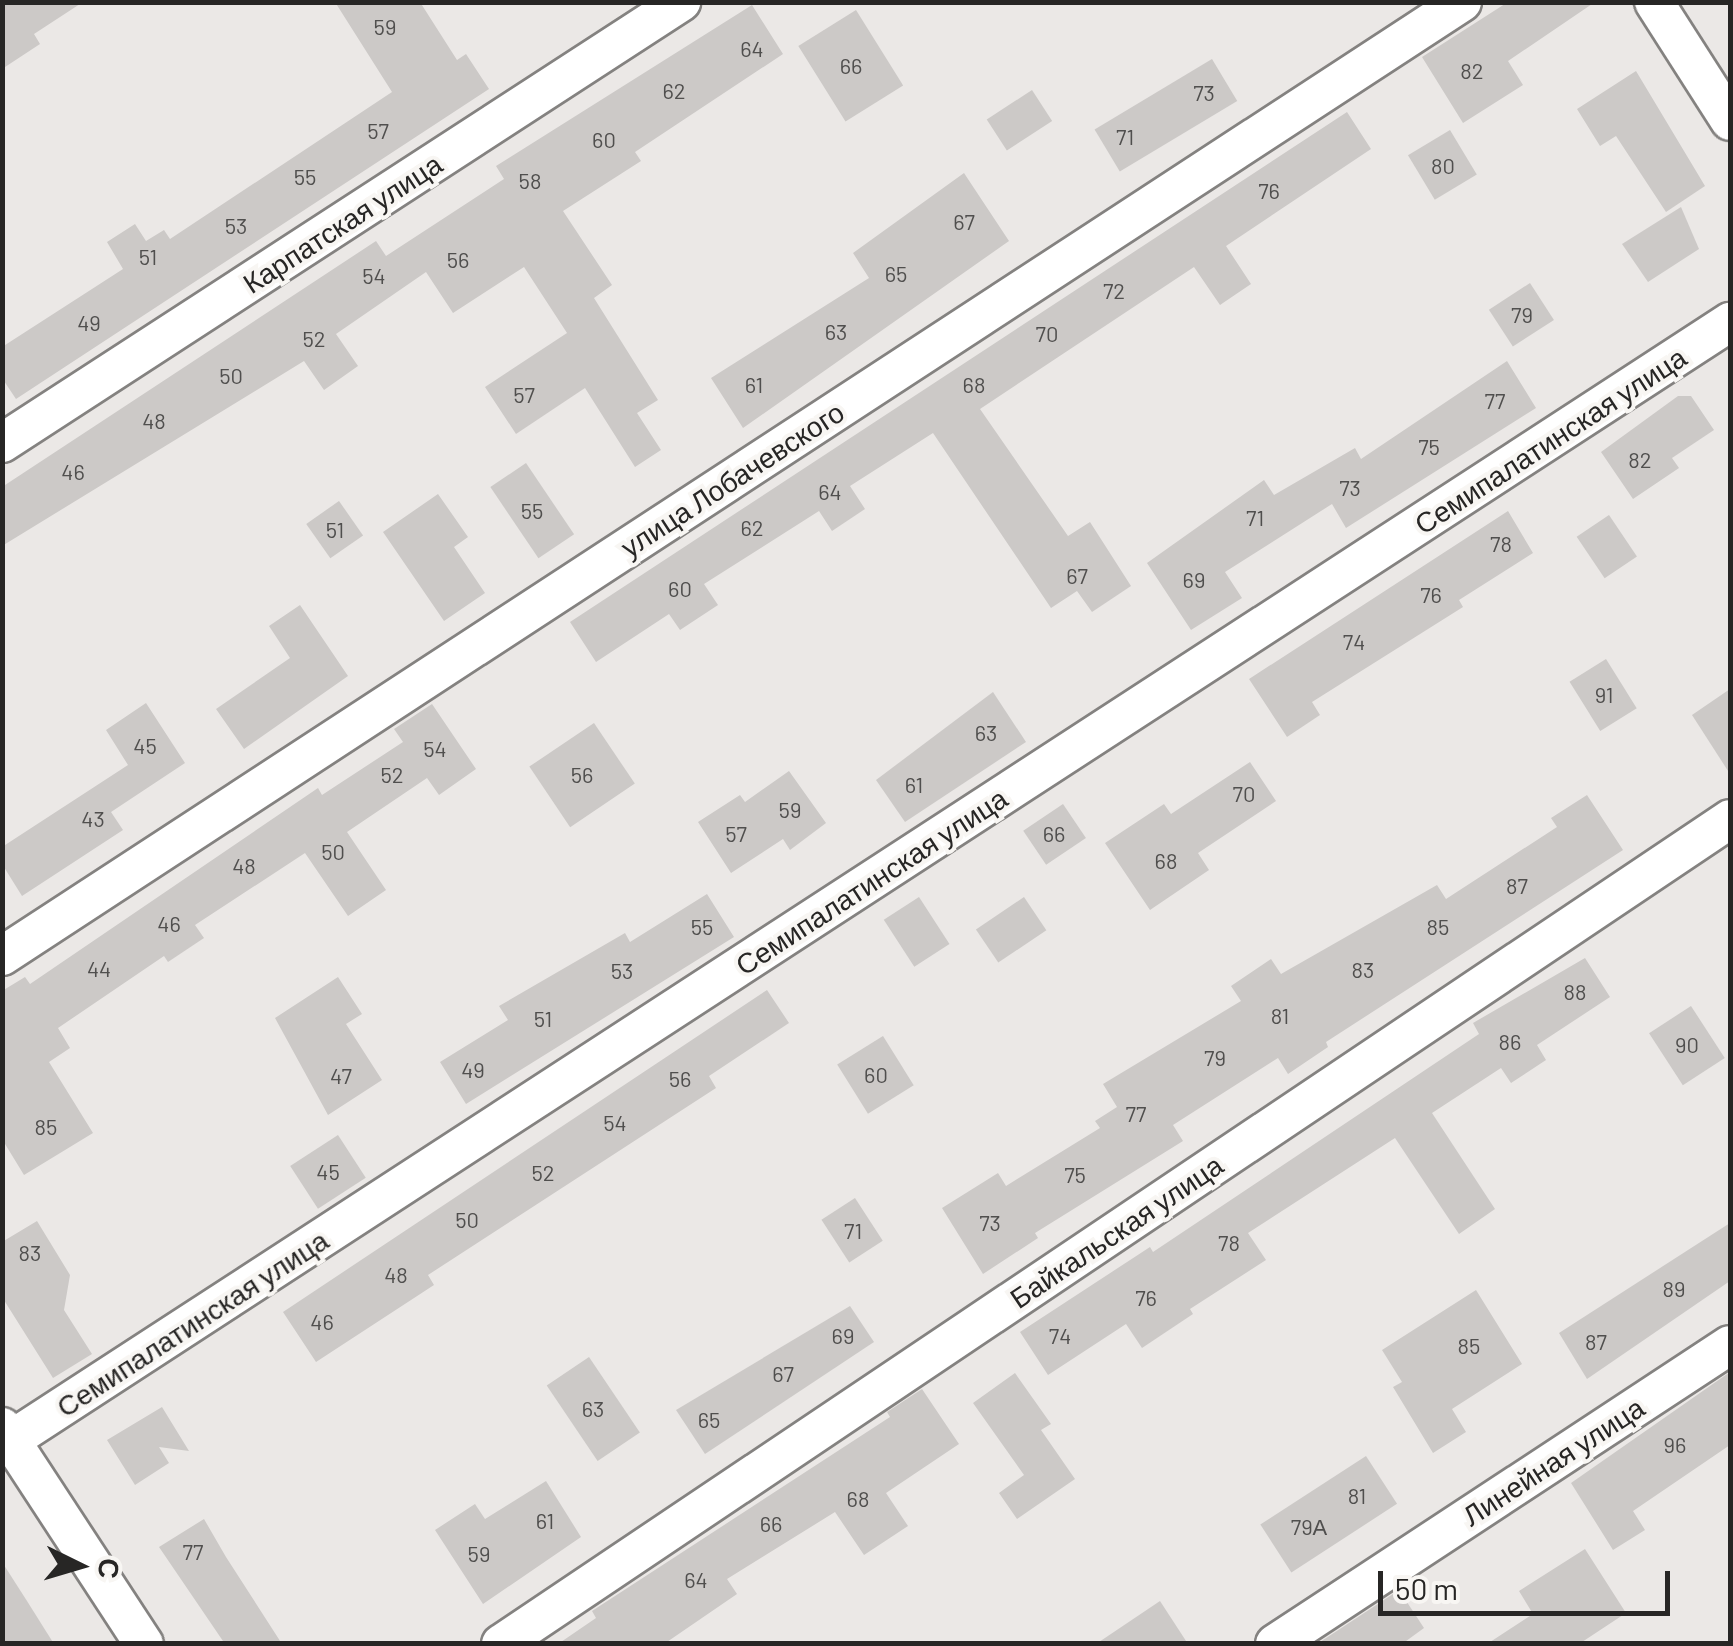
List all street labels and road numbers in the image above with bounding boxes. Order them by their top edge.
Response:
street label: Карпатская улица [236,146,448,300]
street label: Семипалатинская улица [1408,340,1692,540]
street label: улица Лобачевского [614,394,850,564]
street label: Семипалатинская улица [729,781,1013,981]
street label: Байкальская улица [1003,1147,1229,1315]
street label: Семипалатинская улица [50,1223,334,1423]
street label: Линейная улица [1456,1390,1650,1532]

